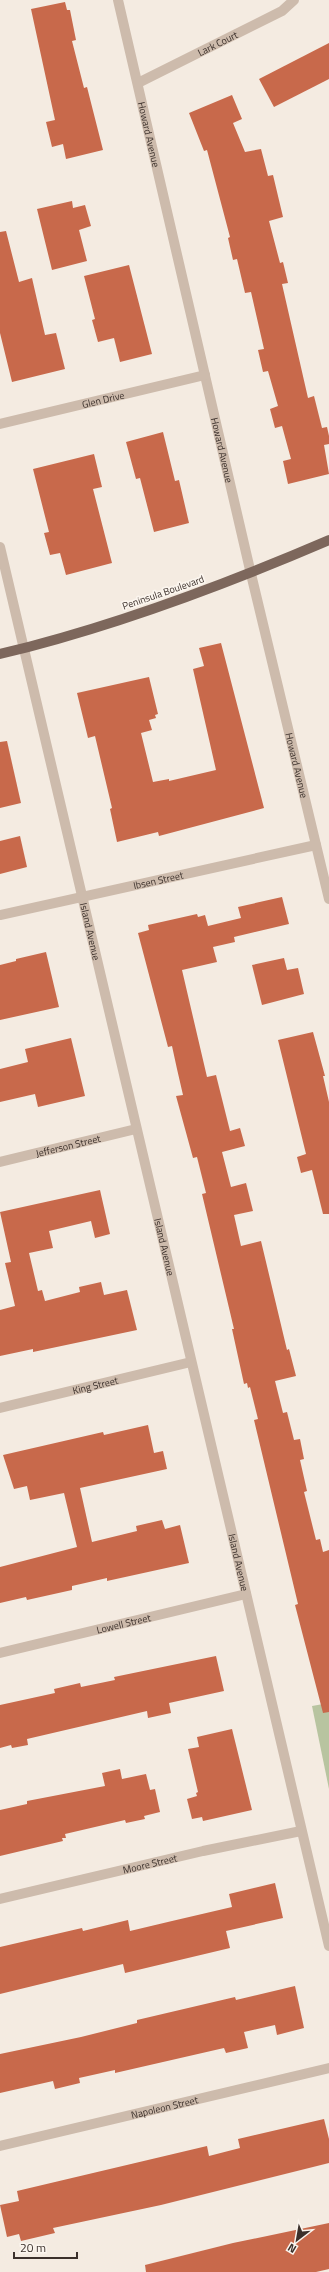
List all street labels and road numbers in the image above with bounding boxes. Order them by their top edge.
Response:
street label: Lark Court [195,27,241,60]
street label: Howard Avenue [134,100,163,169]
street label: Glen Drive [81,388,126,412]
street label: Howard Avenue [207,416,237,484]
street label: Peninsula Boulevard [120,571,206,614]
street label: Howard Avenue [281,731,312,800]
street label: Ibsen Street [132,868,185,893]
street label: Island Avenue [76,901,104,962]
street label: Jefferson Street [34,1131,103,1161]
street label: Island Avenue [150,1217,178,1277]
street label: King Street [71,1373,120,1398]
street label: Island Avenue [224,1532,252,1593]
street label: Lowell Street [95,1610,153,1638]
street label: Moore Street [121,1850,179,1878]
street label: Napoleon Street [130,2092,200,2123]

